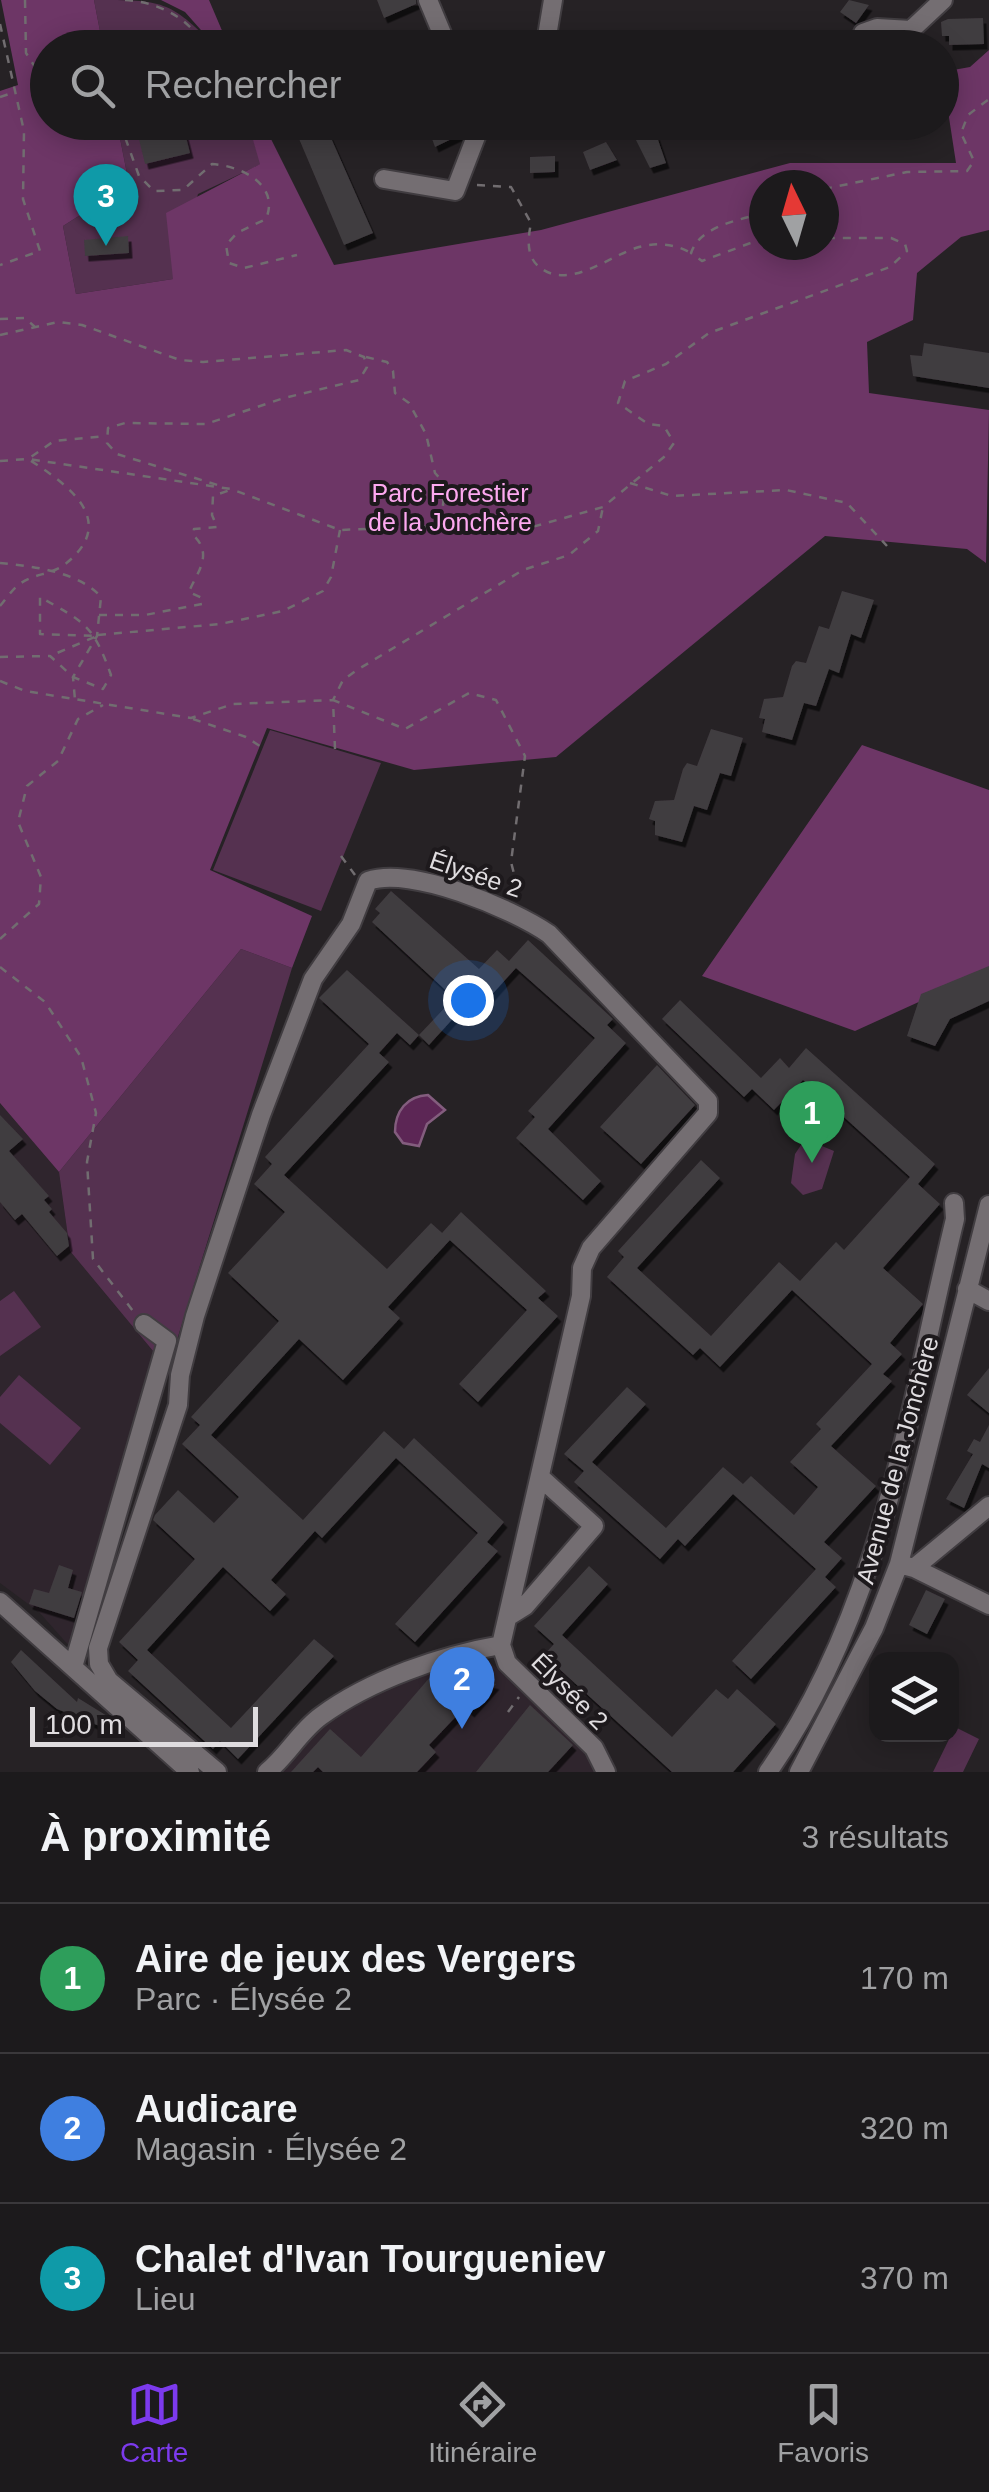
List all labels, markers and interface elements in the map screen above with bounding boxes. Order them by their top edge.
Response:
search box [30,30,959,140]
icon: search [65,58,120,113]
text: Rechercher [145,64,341,106]
pin: 3 [74,164,138,246]
north arrow [749,170,839,260]
park label: Parc Forestier de la Jonchère [368,479,532,536]
street label: Élysée 2 [426,845,526,903]
your location [443,975,494,1026]
pin: 1 [780,1080,844,1163]
street label: Avenue de la Jonchère [850,1333,944,1587]
pin: 2 [430,1646,494,1729]
street label: Élysée 2 [526,1647,614,1735]
map controls [869,1652,959,1742]
button: layers [869,1652,959,1742]
scale bar [30,1702,258,1746]
text: 100 m [45,1709,123,1740]
text: À proximité [40,1813,271,1860]
text: 3 résultats [801,1819,949,1855]
text: Aire de jeux des Vergers [135,1938,576,1980]
text: 1 [64,1960,81,1996]
text: 170 m [860,1960,949,1996]
text: Parc · Élysée 2 [135,1981,352,2017]
text: Audicare [135,2088,298,2130]
text: 2 [64,2110,81,2146]
text: 320 m [860,2110,949,2146]
text: Magasin · Élysée 2 [135,2131,407,2167]
text: Chalet d'Ivan Tourgueniev [135,2238,606,2280]
text: 3 [64,2260,81,2296]
text: 370 m [860,2260,949,2296]
text: Lieu [135,2281,196,2317]
tab: Carte [120,2377,188,2469]
tab: Itinéraire [428,2377,537,2469]
tab: Favoris [777,2377,869,2469]

